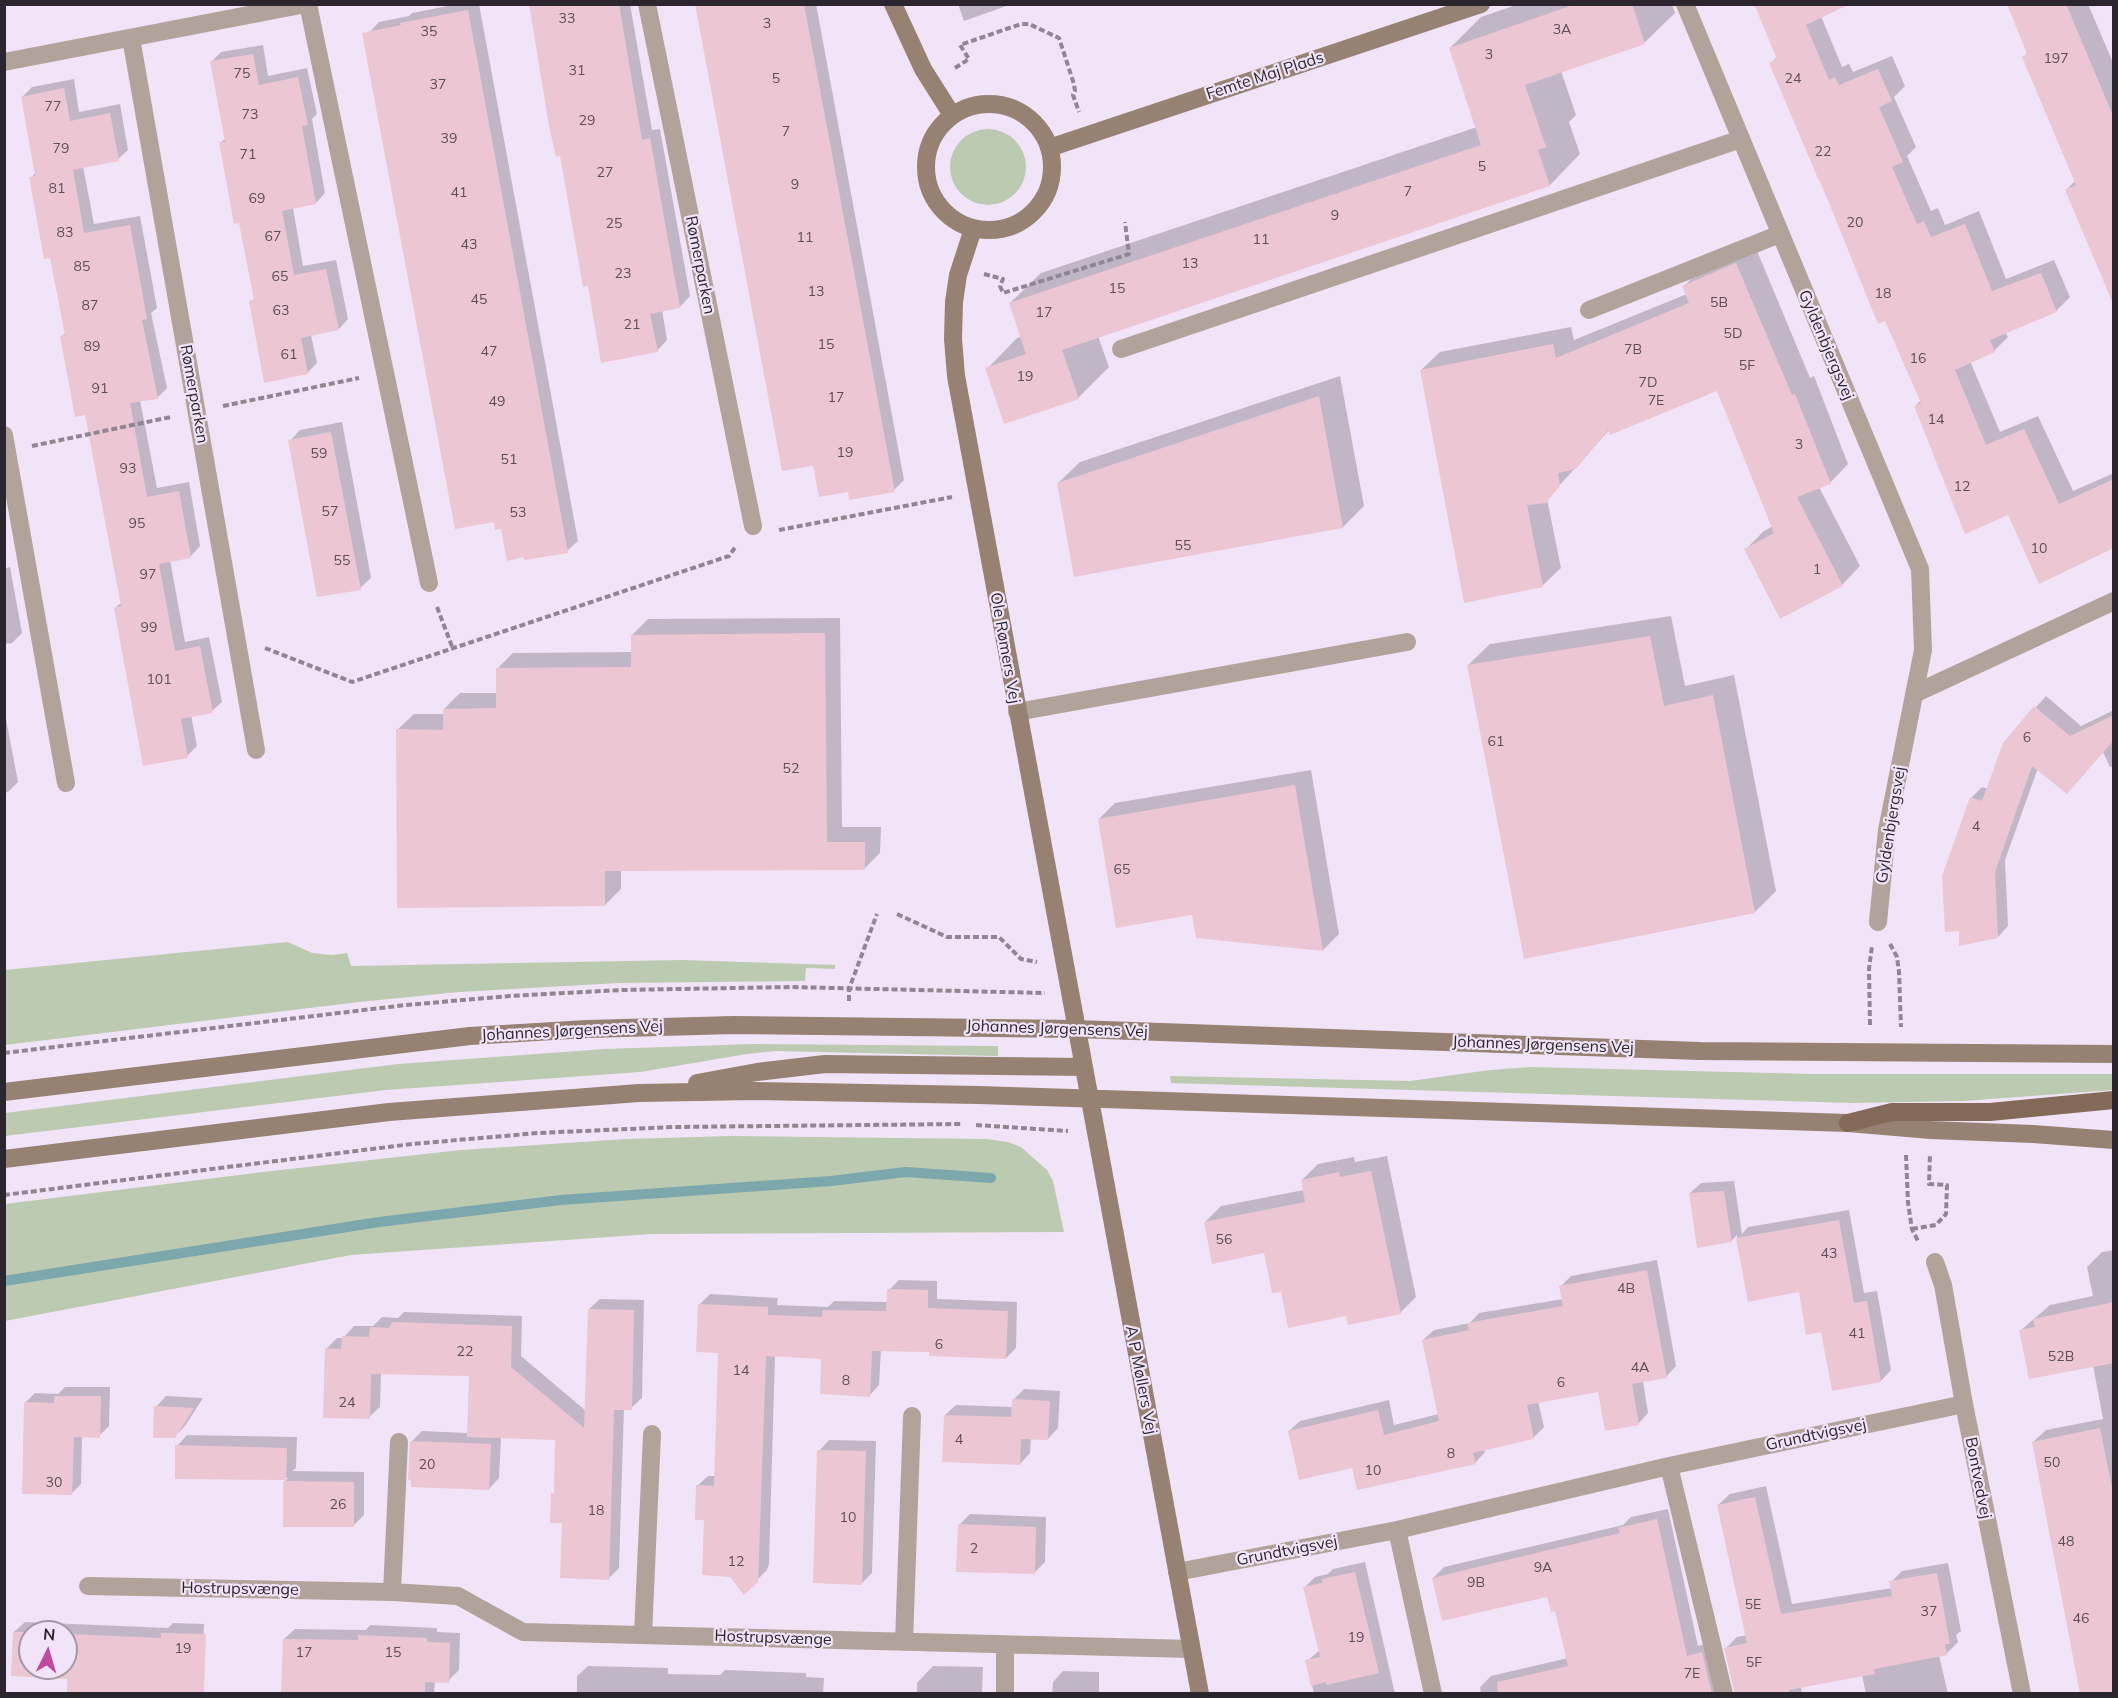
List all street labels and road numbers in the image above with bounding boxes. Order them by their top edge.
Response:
street label: Femte Maj Plads [1204,48,1326,104]
street label: Rømerparken [681,214,719,316]
street label: Gyldenbjergsvej [1794,287,1858,403]
street label: Rømerparken [176,343,212,445]
street label: Ole Rømers Vej [986,591,1024,705]
street label: Gyldenbjergsvej [1872,765,1910,885]
street label: Johannes Jørgensens Vej [966,1016,1148,1042]
street label: Johannes Jørgensens Vej [481,1017,663,1045]
street label: Johannes Jørgensens Vej [1452,1032,1634,1058]
street label: A P Møllers Vej [1121,1324,1161,1436]
street label: Grundtvigsvej [1764,1415,1868,1455]
street label: Bontvedvej [1961,1436,1995,1520]
street label: Grundtvigsvej [1235,1532,1339,1570]
street label: Hostrupsvænge [181,1578,299,1600]
street label: Hostrupsvænge [714,1626,832,1650]

